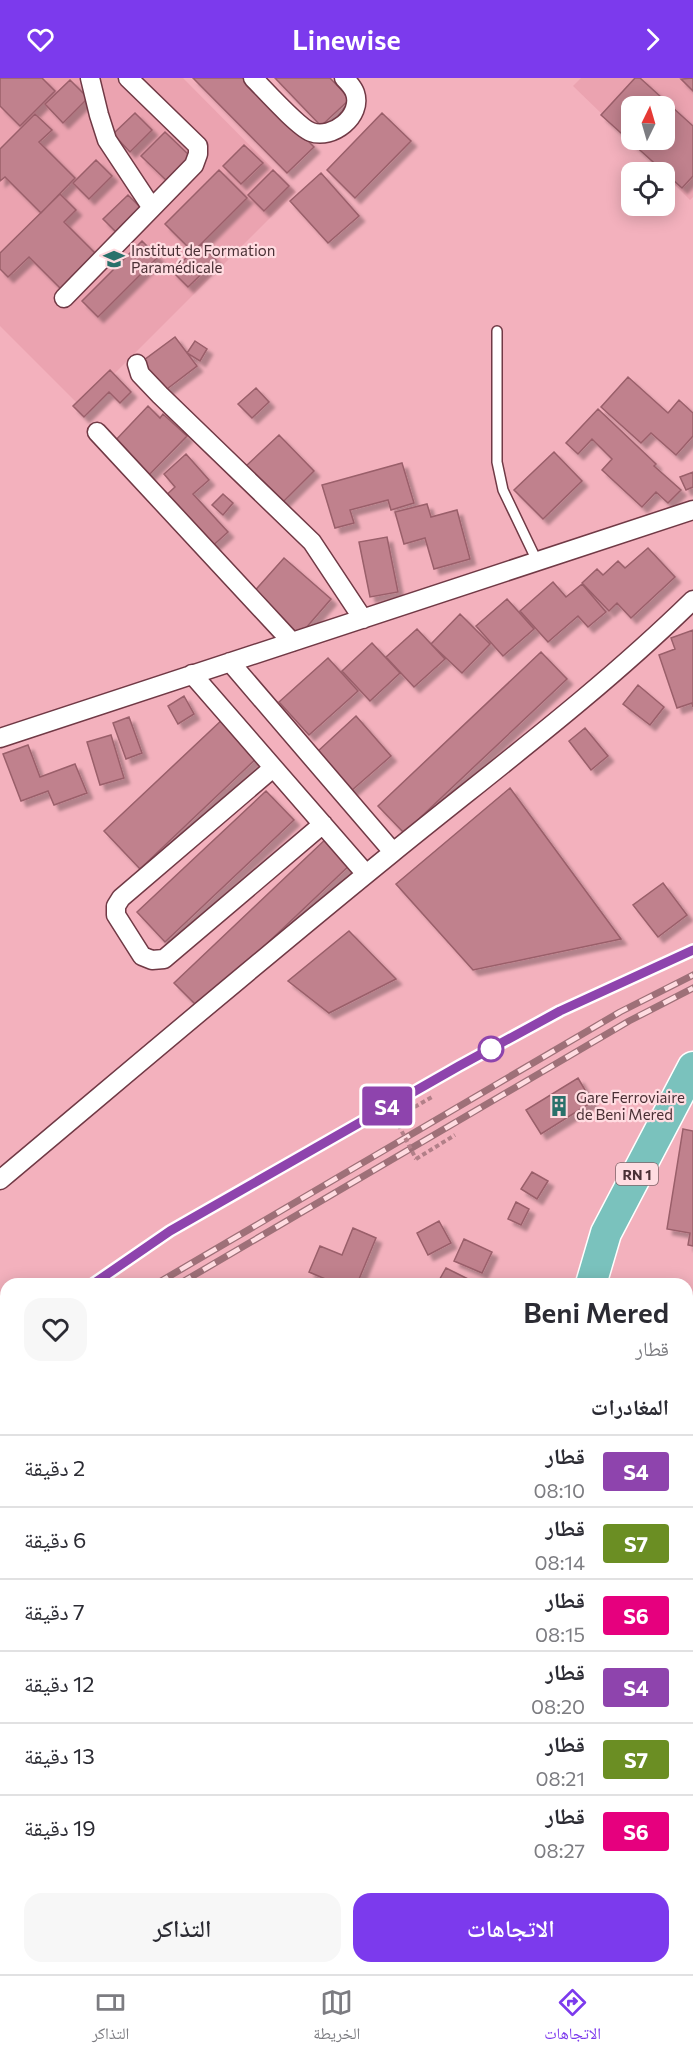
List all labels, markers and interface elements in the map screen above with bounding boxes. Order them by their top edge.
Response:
icon: heart [24,23,57,56]
text: Linewise [292,23,401,56]
icon: forward [636,23,669,56]
north arrow [621,96,675,150]
map controls [621,96,675,216]
button: locate [621,162,675,216]
place label: Institut de Formation Paramédicale [131,241,275,276]
school or university icon: Institut de Formation Paramédicale [102,247,126,271]
unlabelled marker [478,1036,504,1062]
line badge: S4 [360,1086,414,1126]
place label: Gare Ferroviaire de Beni Mered [576,1088,685,1123]
text: S4 [374,1094,400,1119]
building icon: Gare Ferroviaire de Beni Mered [547,1094,571,1118]
road number: RN 1 [616,1163,658,1185]
text: Beni Mered [523,1295,669,1329]
button: heart [24,1298,87,1361]
text: قطار [635,1336,669,1360]
text: المغادرات [591,1393,669,1420]
text: قطار [545,1442,585,1469]
text: 2 دقيقة [24,1454,85,1481]
text: S4 [623,1459,649,1484]
text: 08:10 [533,1478,585,1502]
text: قطار [545,1514,585,1541]
text: 6 دقيقة [24,1526,86,1553]
text: S7 [624,1531,648,1556]
text: 08:14 [535,1550,585,1574]
text: قطار [545,1586,585,1613]
text: 7 دقيقة [24,1598,85,1625]
text: S6 [623,1603,649,1628]
text: 08:15 [535,1622,585,1646]
text: قطار [545,1658,585,1685]
text: 12 دقيقة [24,1670,95,1697]
text: S4 [623,1675,649,1700]
text: 08:20 [531,1694,585,1718]
text: قطار [545,1730,585,1757]
text: 13 دقيقة [24,1742,95,1769]
text: S7 [624,1747,648,1772]
text: 08:21 [535,1766,585,1790]
text: قطار [545,1802,585,1829]
text: 19 دقيقة [24,1814,96,1841]
text: S6 [623,1819,649,1844]
text: 08:27 [533,1838,585,1862]
button: التذاكر [24,1893,341,1962]
button: الاتجاهات [353,1893,669,1962]
tab: التذاكر [92,1986,129,2049]
tab: الخريطة [313,1986,360,2049]
tab: الاتجاهات [544,1986,601,2049]

